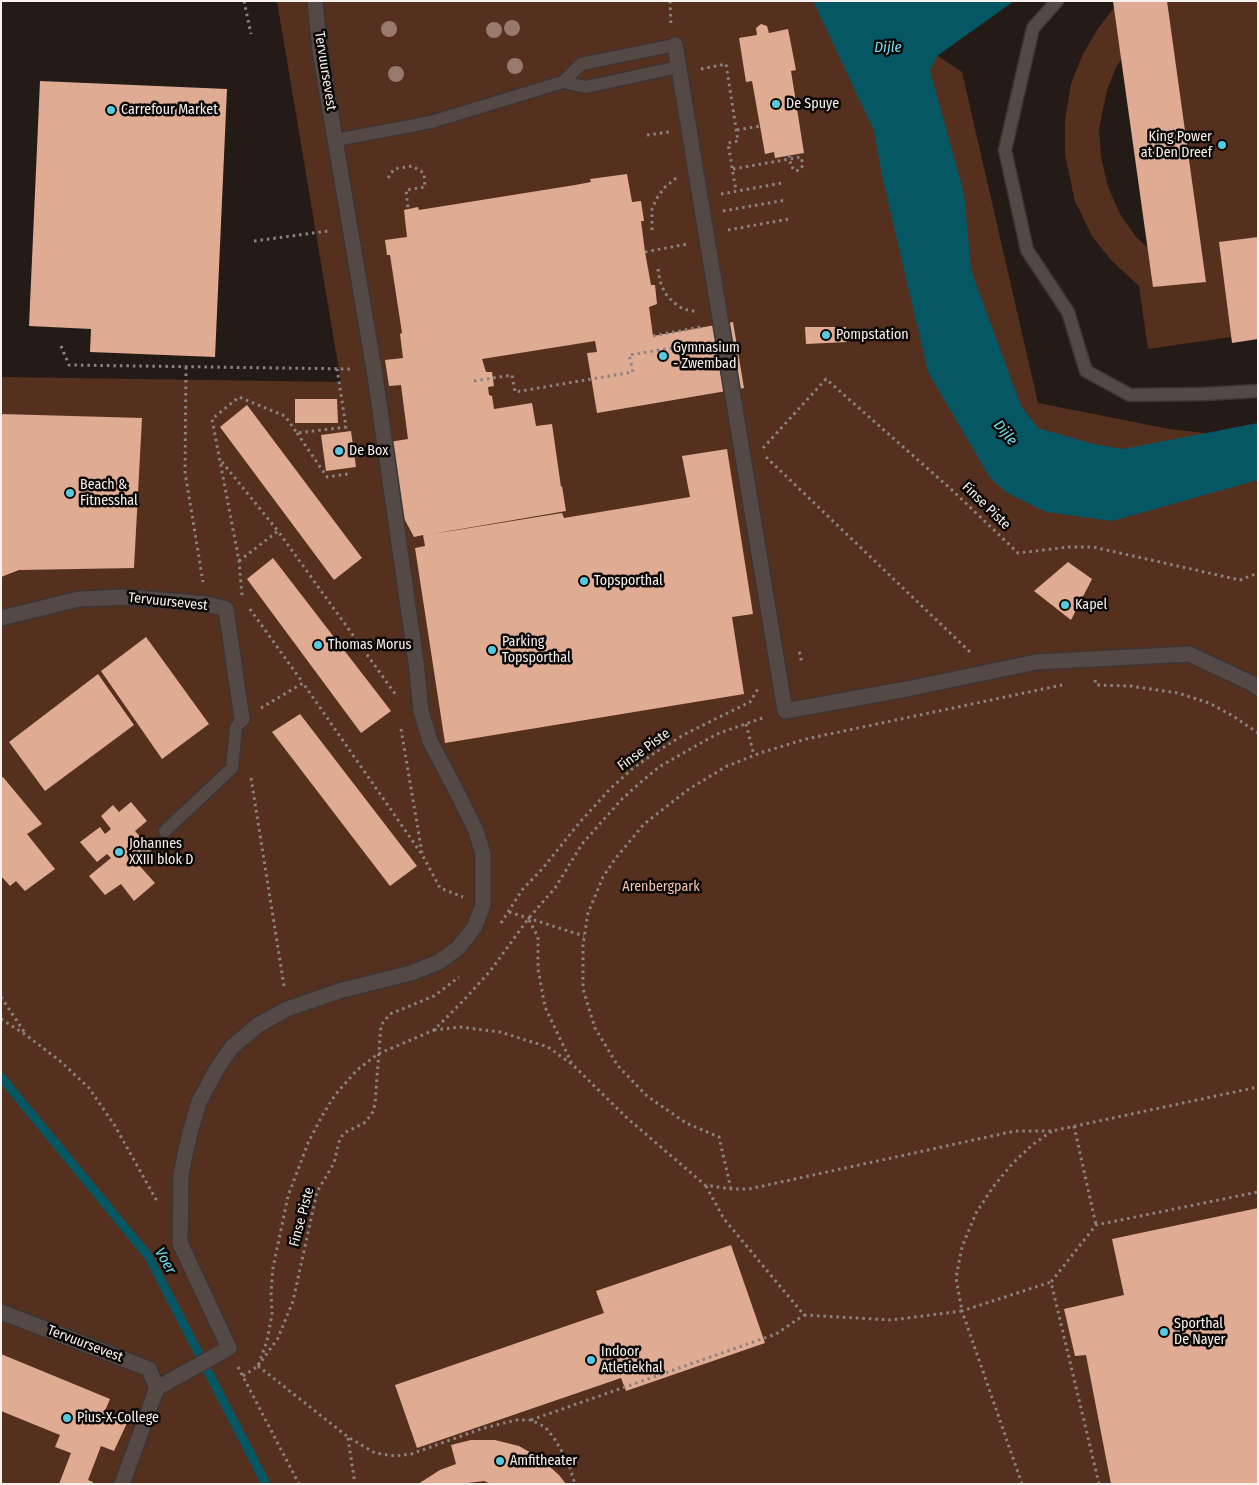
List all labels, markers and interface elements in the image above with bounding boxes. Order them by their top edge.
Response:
street label: Tervuursevest [310,30,340,112]
water label: Dijle [874,39,902,57]
place label: De Spuye [786,96,839,112]
marker: De Spuye [770,98,782,110]
place label: Carrefour Market [121,102,218,118]
marker: Carrefour Market [105,104,117,116]
place label: King Power at Den Dreef [1141,129,1212,162]
marker: King Power at Den Dreef [1216,139,1228,151]
place label: Pompstation [836,327,909,343]
marker: Pompstation [820,329,832,341]
place label: Gymnasium - Zwembad [673,340,740,372]
marker: Gymnasium - Zwembad [657,350,669,362]
water label: Dijle [989,417,1021,449]
place label: De Box [349,443,388,459]
marker: De Box [333,445,345,457]
place label: Beach & Fitnesshal [80,477,138,510]
street label: Finse Piste [958,479,1014,533]
marker: Beach & Fitnesshal [64,487,76,499]
place label: Topsporthal [594,573,663,589]
marker: Topsporthal [578,575,590,587]
street label: Tervuursevest [128,589,208,615]
place label: Kapel [1075,597,1107,613]
marker: Kapel [1059,599,1071,611]
place label: Parking Topsporthal [502,634,571,666]
place label: Thomas Morus [328,637,412,653]
marker: Thomas Morus [312,639,324,651]
marker: Parking Topsporthal [486,644,498,656]
street label: Finse Piste [614,725,674,775]
place label: Johannes XXIII blok D [129,836,193,869]
marker: Johannes XXIII blok D [113,846,125,858]
park label: Arenbergpark [622,879,700,895]
street label: Finse Piste [286,1185,318,1249]
water label: Voer [150,1245,180,1277]
place label: Sporthal De Nayer [1174,1316,1225,1348]
street label: Tervuursevest [45,1322,125,1366]
marker: Sporthal De Nayer [1158,1326,1170,1338]
place label: Indoor Atletiekhal [601,1344,663,1376]
marker: Indoor Atletiekhal [585,1354,597,1366]
place label: Pius-X-College [77,1410,159,1426]
marker: Pius-X-College [61,1412,73,1424]
place label: Amfitheater [510,1453,577,1469]
marker: Amfitheater [494,1455,506,1467]

